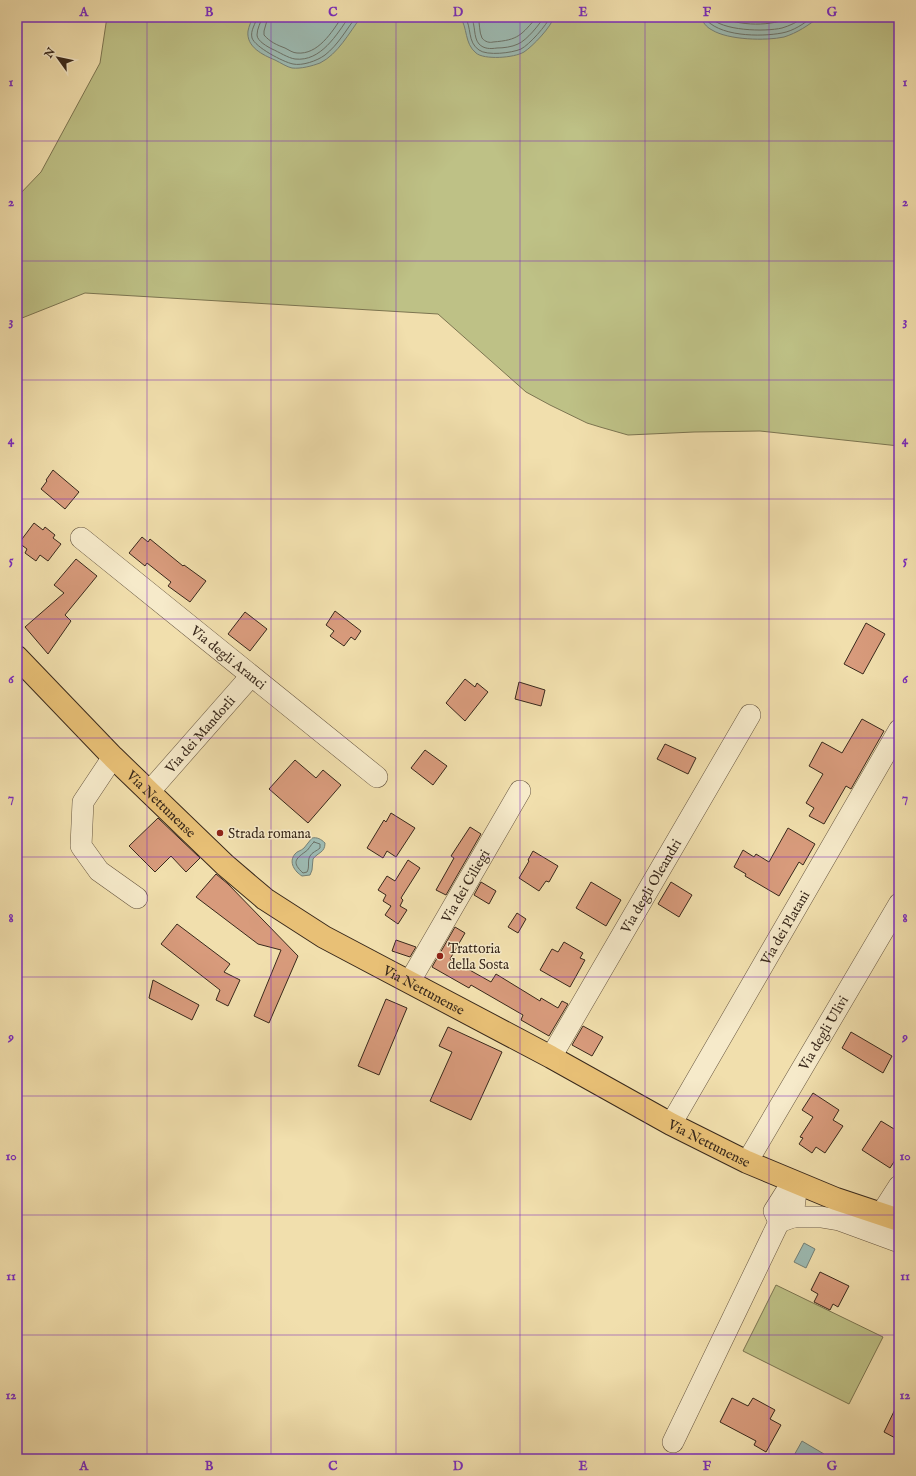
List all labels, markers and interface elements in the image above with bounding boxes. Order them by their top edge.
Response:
text: A [79,4,90,21]
text: B [205,4,214,21]
text: C [328,4,338,21]
text: D [453,4,464,21]
text: E [578,4,588,21]
text: F [703,4,712,21]
text: G [827,4,838,21]
north arrow [38,38,78,78]
text: N [41,45,59,62]
text: 1 [9,74,14,91]
text: 1 [903,74,908,91]
text: 2 [8,194,14,211]
text: 2 [902,194,908,211]
text: 3 [9,313,14,330]
text: 3 [903,313,908,330]
text: 4 [8,432,15,449]
text: 4 [902,432,909,449]
text: 5 [9,552,14,569]
text: 5 [903,552,908,569]
street label: Via degli Aranci [186,622,270,694]
text: 6 [8,671,14,688]
text: 6 [902,671,908,688]
street label: Via dei Mandorli [161,692,240,778]
street label: Via Nettunense [122,766,200,843]
text: 7 [8,790,14,807]
text: 7 [902,790,908,807]
place label: Strada romana [228,825,312,843]
marker: Strada romana [215,828,225,838]
street label: Via degli Oleandri [617,836,686,938]
street label: Via dei Ciliegi [437,846,494,927]
street label: Via dei Platani [757,887,814,969]
text: 8 [8,910,14,927]
text: 8 [902,910,908,927]
place label: Trattoria della Sosta [448,940,510,974]
marker: Trattoria della Sosta [435,951,445,961]
street label: Via Nettunense [379,961,468,1020]
street label: Via degli Ulivi [795,992,853,1075]
text: 9 [7,1029,14,1046]
text: 9 [901,1029,908,1046]
street label: Via Nettunense [664,1115,754,1172]
text: 10 [5,1148,17,1165]
text: 10 [899,1148,911,1165]
text: 11 [6,1268,16,1285]
text: 11 [900,1268,910,1285]
text: 12 [6,1387,16,1404]
text: 12 [900,1387,910,1404]
text: A [79,1458,90,1475]
text: B [205,1458,214,1475]
text: C [328,1458,338,1475]
text: D [453,1458,464,1475]
text: E [578,1458,588,1475]
text: F [703,1458,712,1475]
text: G [827,1458,838,1475]

